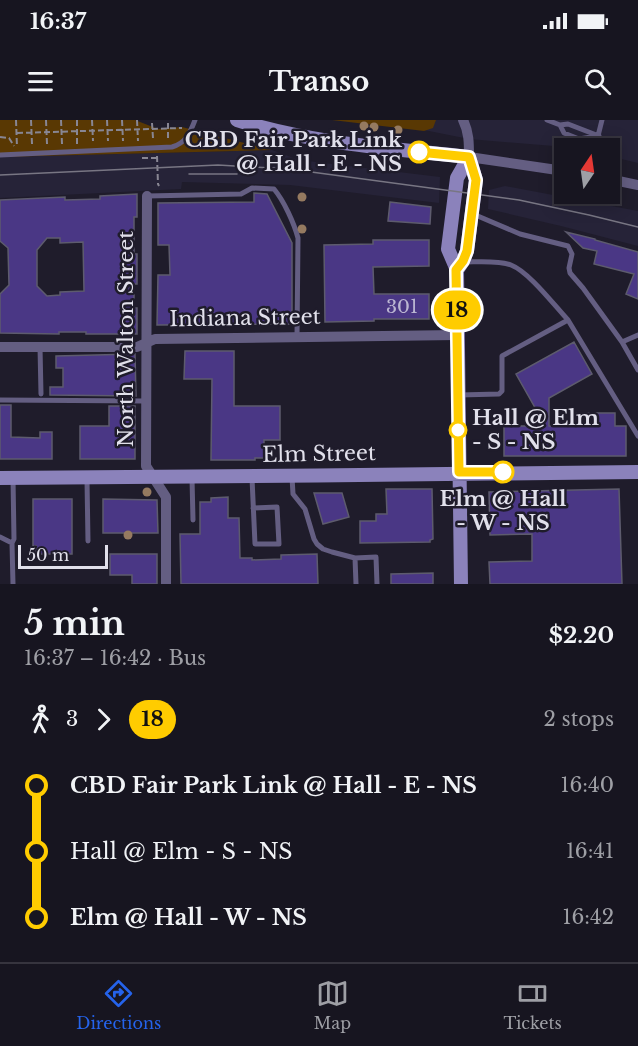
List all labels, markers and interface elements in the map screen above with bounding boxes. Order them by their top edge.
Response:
text: 16:37 [30,8,86,35]
icon: menu [24,65,57,98]
text: Transo [269,65,369,98]
icon: search [581,65,614,98]
place label: CBD Fair Park Link @ Hall - E - NS [185,127,403,177]
north arrow [554,138,620,204]
map controls [554,138,620,204]
marker: CBD Fair Park Link @ Hall - E - NS [408,141,430,163]
street label: North Walton Street [113,231,139,447]
line badge: 18 [430,290,484,330]
house number: 301 [386,296,418,318]
text: 18 [446,297,468,323]
street label: Indiana Street [169,304,321,332]
place label: Hall @ Elm - S - NS [472,405,599,455]
marker: Hall @ Elm - S - NS [449,421,467,439]
street label: Elm Street [262,440,376,468]
marker: Elm @ Hall - W - NS [492,461,514,483]
place label: Elm @ Hall - W - NS [440,486,567,536]
scale bar [18,542,108,570]
text: 50 m [27,545,69,565]
text: 5 min [24,603,125,644]
text: $2.20 [549,622,614,649]
text: 16:37 – 16:42 · Bus [24,646,206,670]
icon: walk [24,703,57,736]
icon: forward [87,703,120,736]
text: 18 [141,706,164,732]
text: 3 [66,707,78,731]
text: 2 stops [544,707,614,731]
text: CBD Fair Park Link @ Hall - E - NS [70,772,477,799]
text: 16:40 [561,773,614,797]
text: Hall @ Elm - S - NS [70,838,293,865]
text: 16:41 [566,839,614,863]
text: Elm @ Hall - W - NS [70,904,307,931]
text: 16:42 [563,905,614,929]
tab: Directions [76,977,161,1033]
tab: Map [314,977,351,1033]
tab: Tickets [504,977,562,1033]

